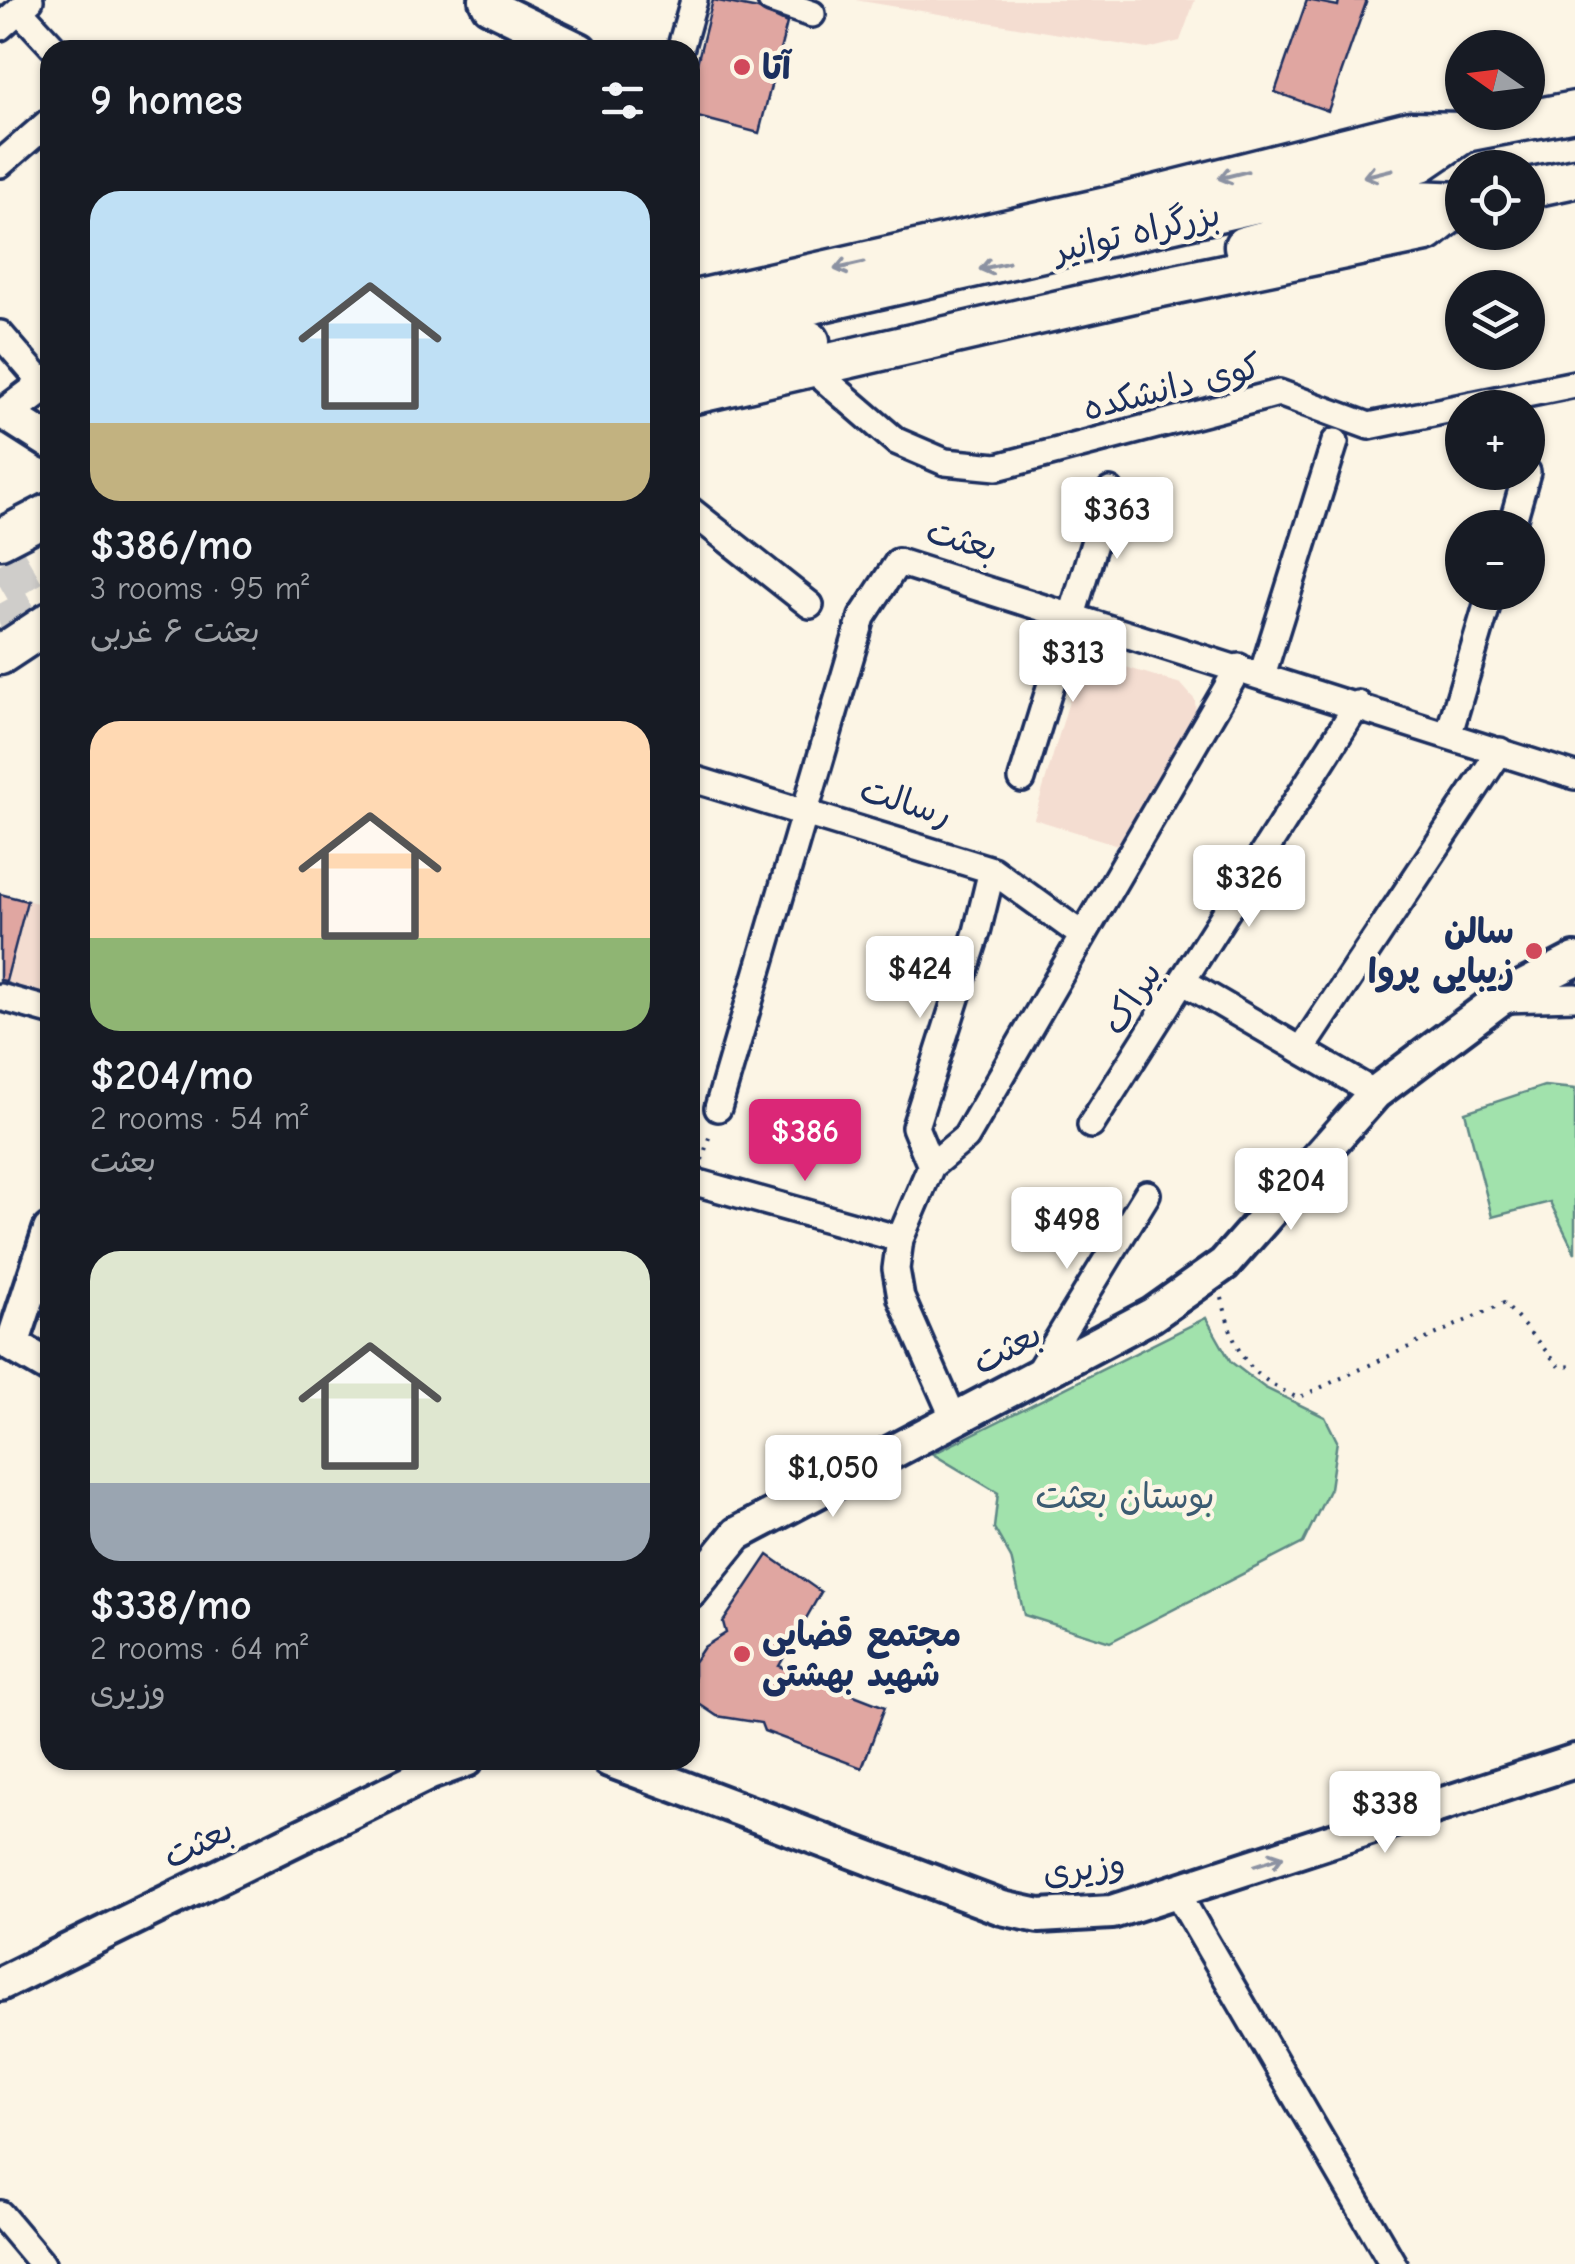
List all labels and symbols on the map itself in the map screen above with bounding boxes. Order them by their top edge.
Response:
north arrow [1445,30,1545,130]
place label: آتا [762,47,793,88]
marker: آتا [731,56,753,78]
one-way arrow [1363,165,1395,183]
one-way arrow [1218,167,1249,186]
street label: بزرگراه توانیر [1047,193,1224,272]
one-way arrow [834,258,866,276]
one-way arrow [979,258,1011,276]
street label: کوی دانشکده [1079,345,1265,429]
pin: $363 [1058,477,1176,562]
street label: بعثت [921,510,1003,570]
pin: $313 [1014,620,1132,705]
street label: رسالت [855,769,957,835]
pin: $326 [1190,845,1308,930]
place label: سالن زيبايى پروا [1368,911,1514,994]
pin: $424 [861,936,979,1021]
marker: سالن زيبايى پروا [1523,940,1545,962]
street label: بیراک [1093,954,1171,1042]
pin: $386 [746,1099,864,1184]
pin: $204 [1232,1148,1350,1233]
pin: $498 [1008,1187,1126,1272]
street label: بعثت [965,1313,1049,1383]
pin: $1,050 [752,1435,914,1520]
park label: بوستان بعثت [1035,1476,1215,1517]
place label: مجتمع قضایی شهید بهشتی [762,1614,961,1697]
marker: مجتمع قضایی شهید بهشتی [731,1643,753,1665]
pin: $338 [1326,1771,1444,1856]
street label: بعثت [156,1809,240,1877]
street label: وزیری [1040,1843,1128,1893]
one-way arrow [1253,1850,1284,1868]

